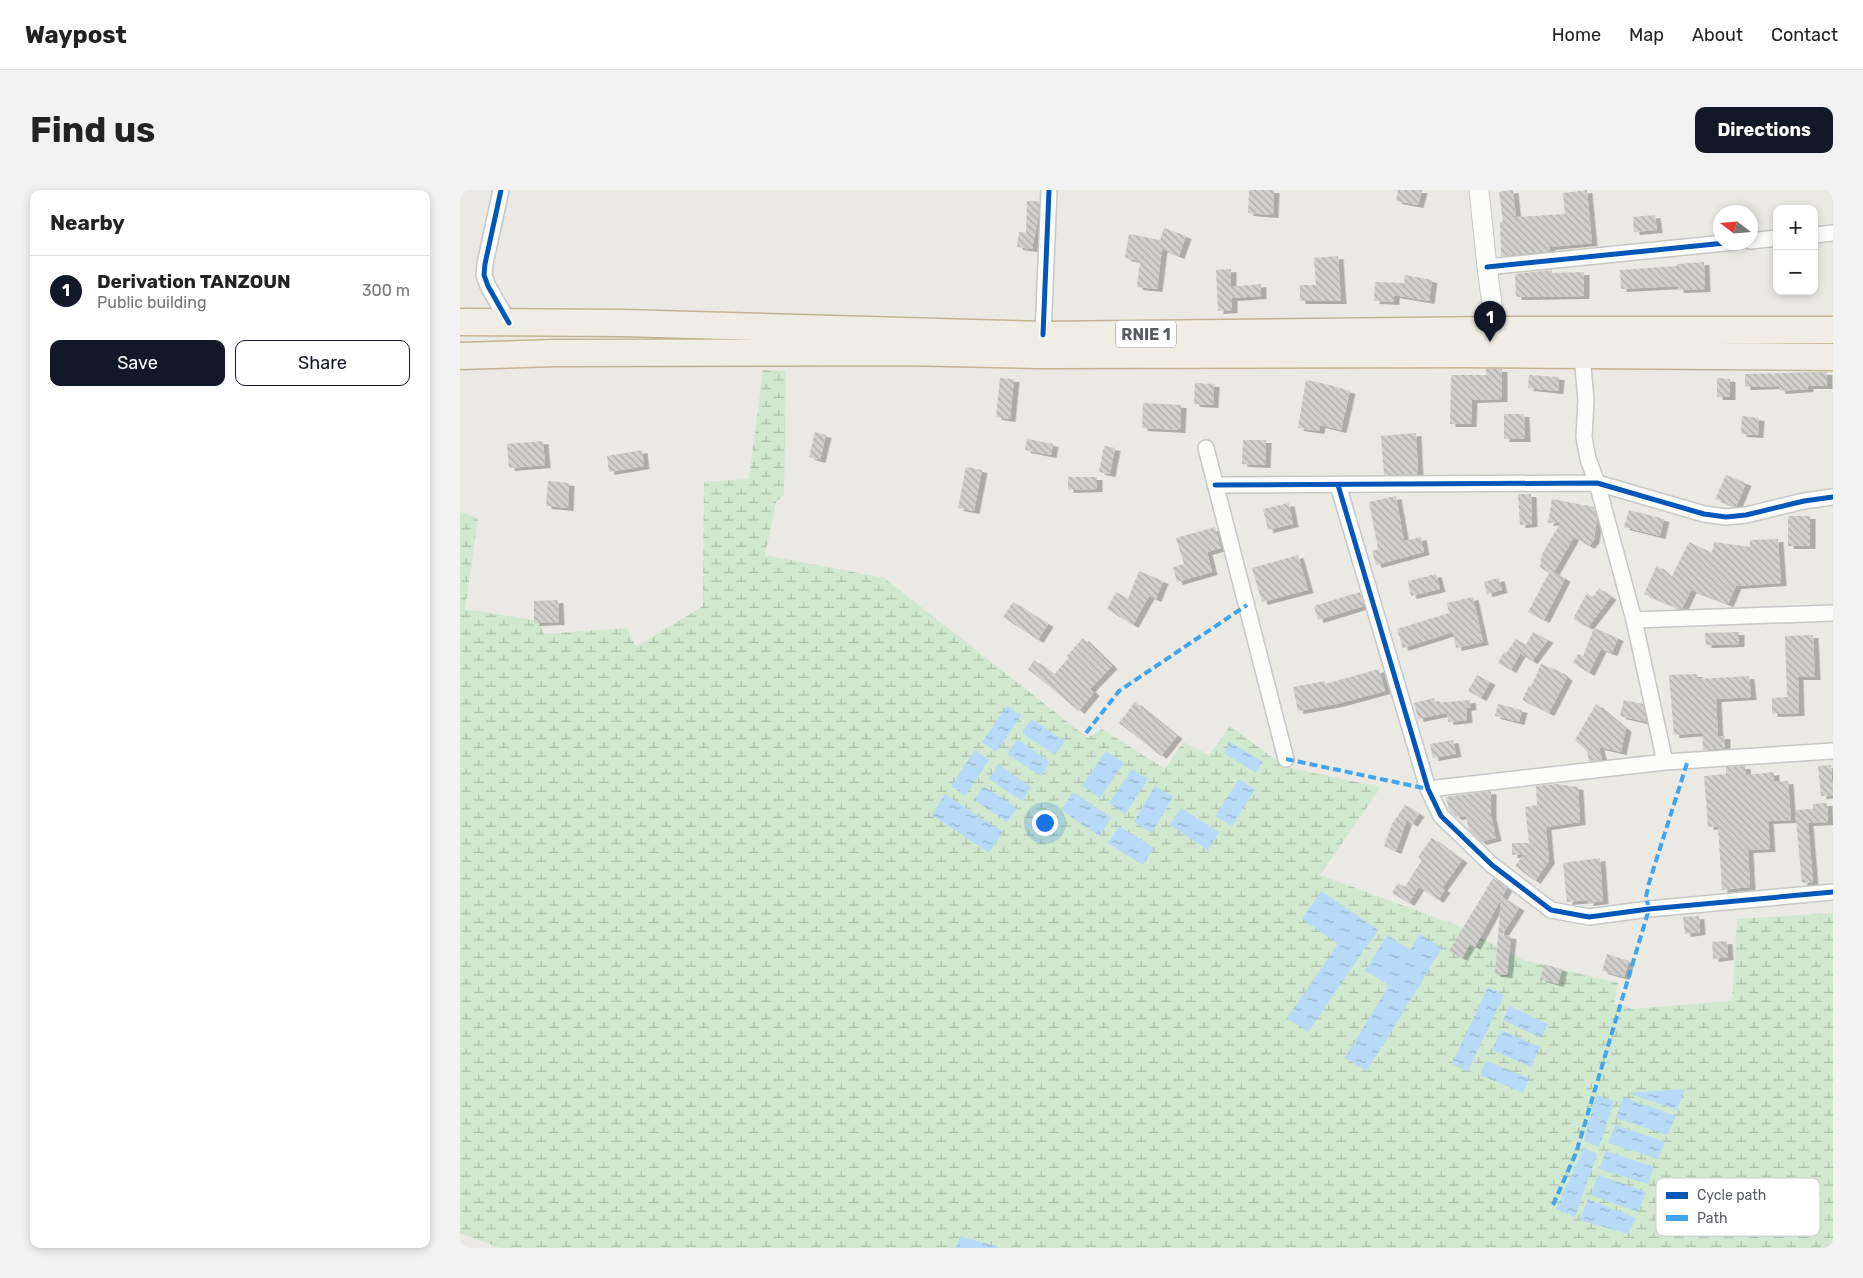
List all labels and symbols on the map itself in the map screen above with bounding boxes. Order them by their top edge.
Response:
north arrow [1713,205,1758,250]
pin: 1 [1474,301,1506,342]
road number: RNIE 1 [1116,320,1176,348]
your location [1032,810,1058,836]
legend [1656,1178,1820,1236]
text: Cycle path [1697,1187,1766,1204]
text: Path [1697,1210,1728,1227]

